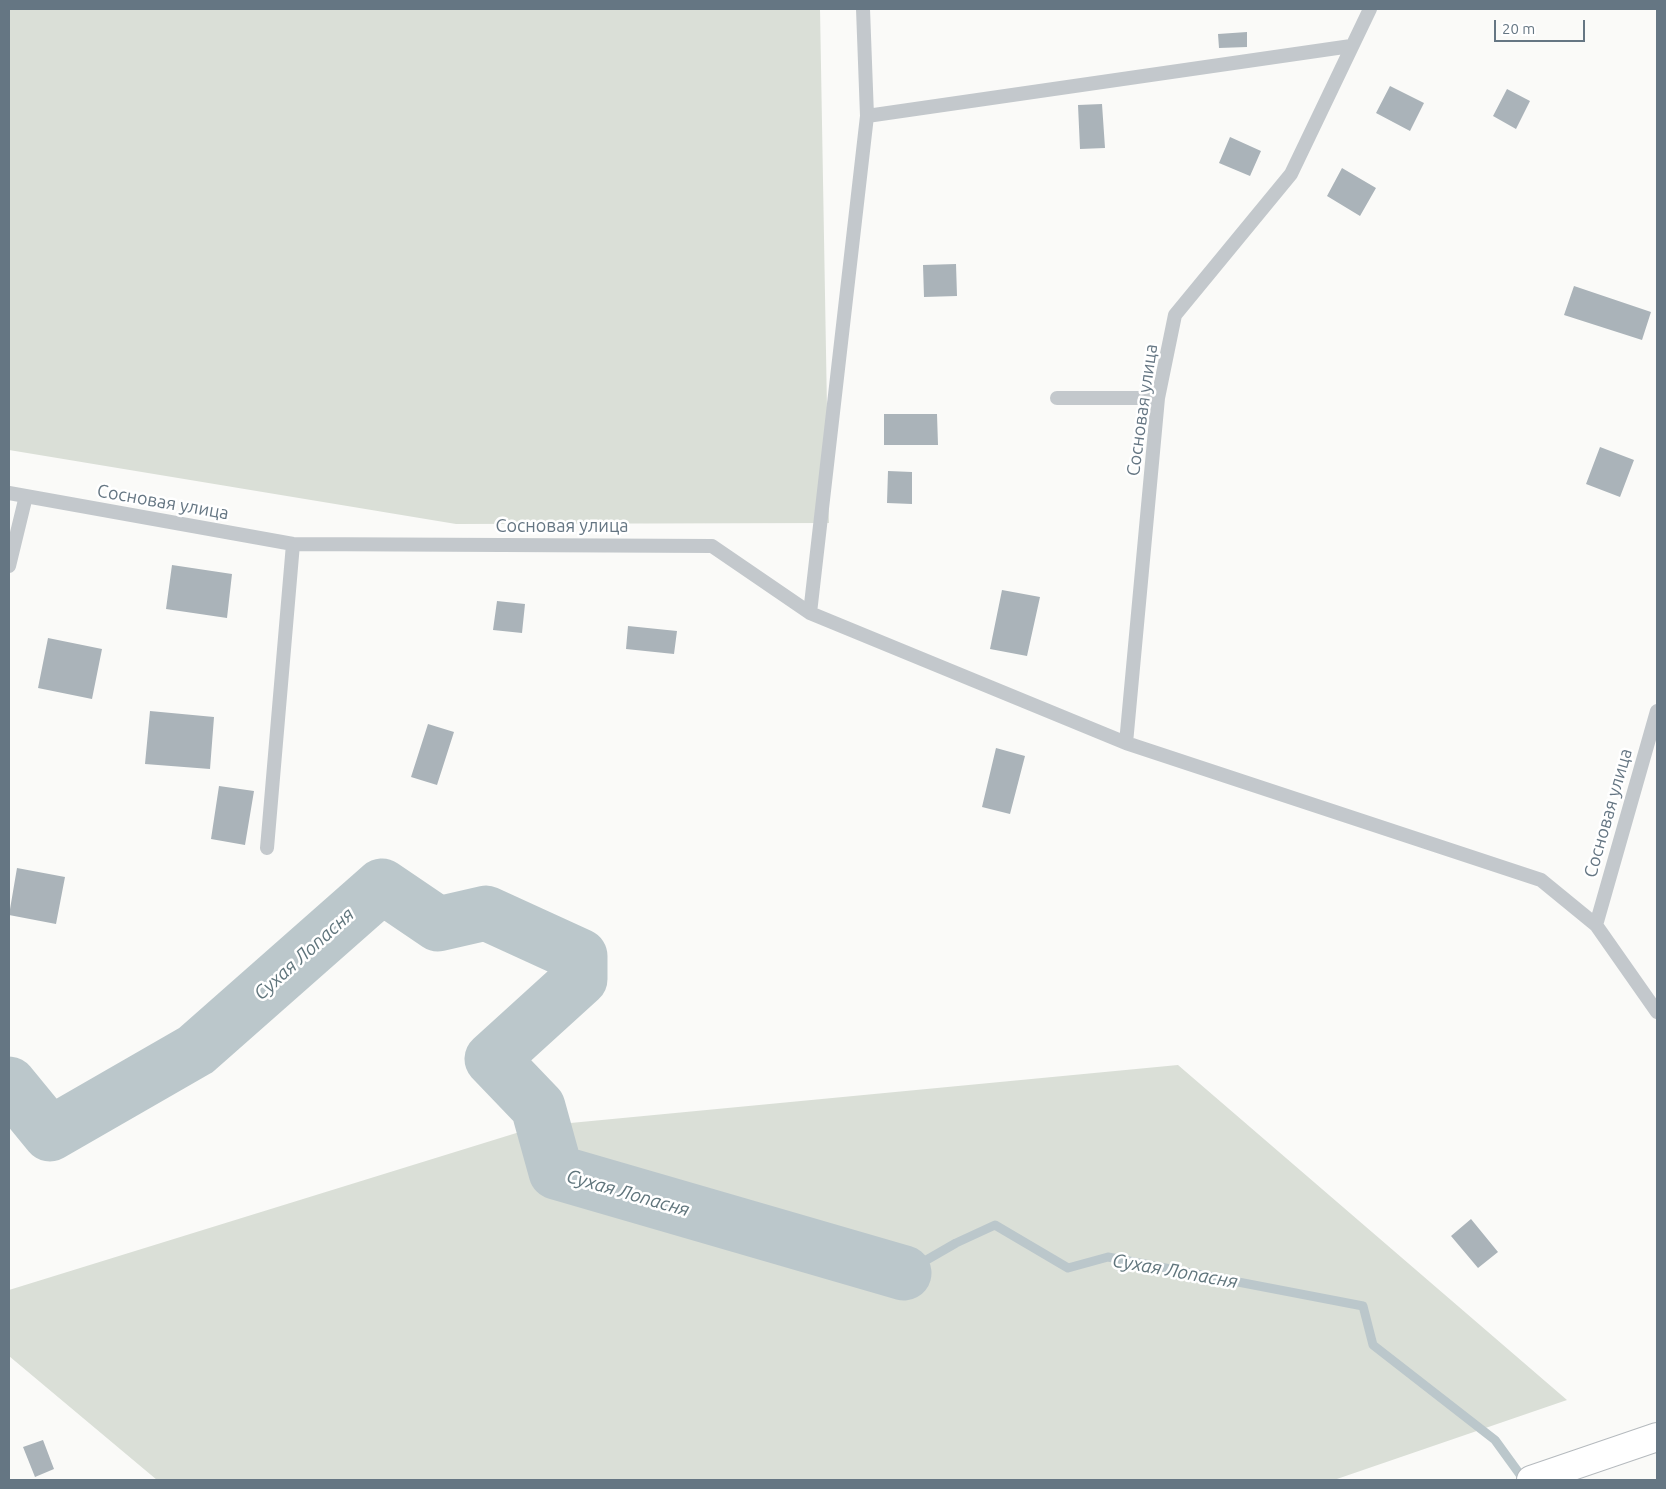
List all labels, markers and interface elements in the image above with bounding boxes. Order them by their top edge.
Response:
scale bar [1496,10,1587,42]
text: 20 m [1502,20,1535,37]
street label: Сосновая улица [1122,343,1162,477]
street label: Сосновая улица [96,480,230,524]
street label: Сосновая улица [495,515,629,537]
street label: Сосновая улица [1579,746,1637,880]
water label: Сухая Лопасня [249,903,359,1005]
water label: Сухая Лопасня [564,1165,692,1221]
water label: Сухая Лопасня [1111,1249,1239,1293]

